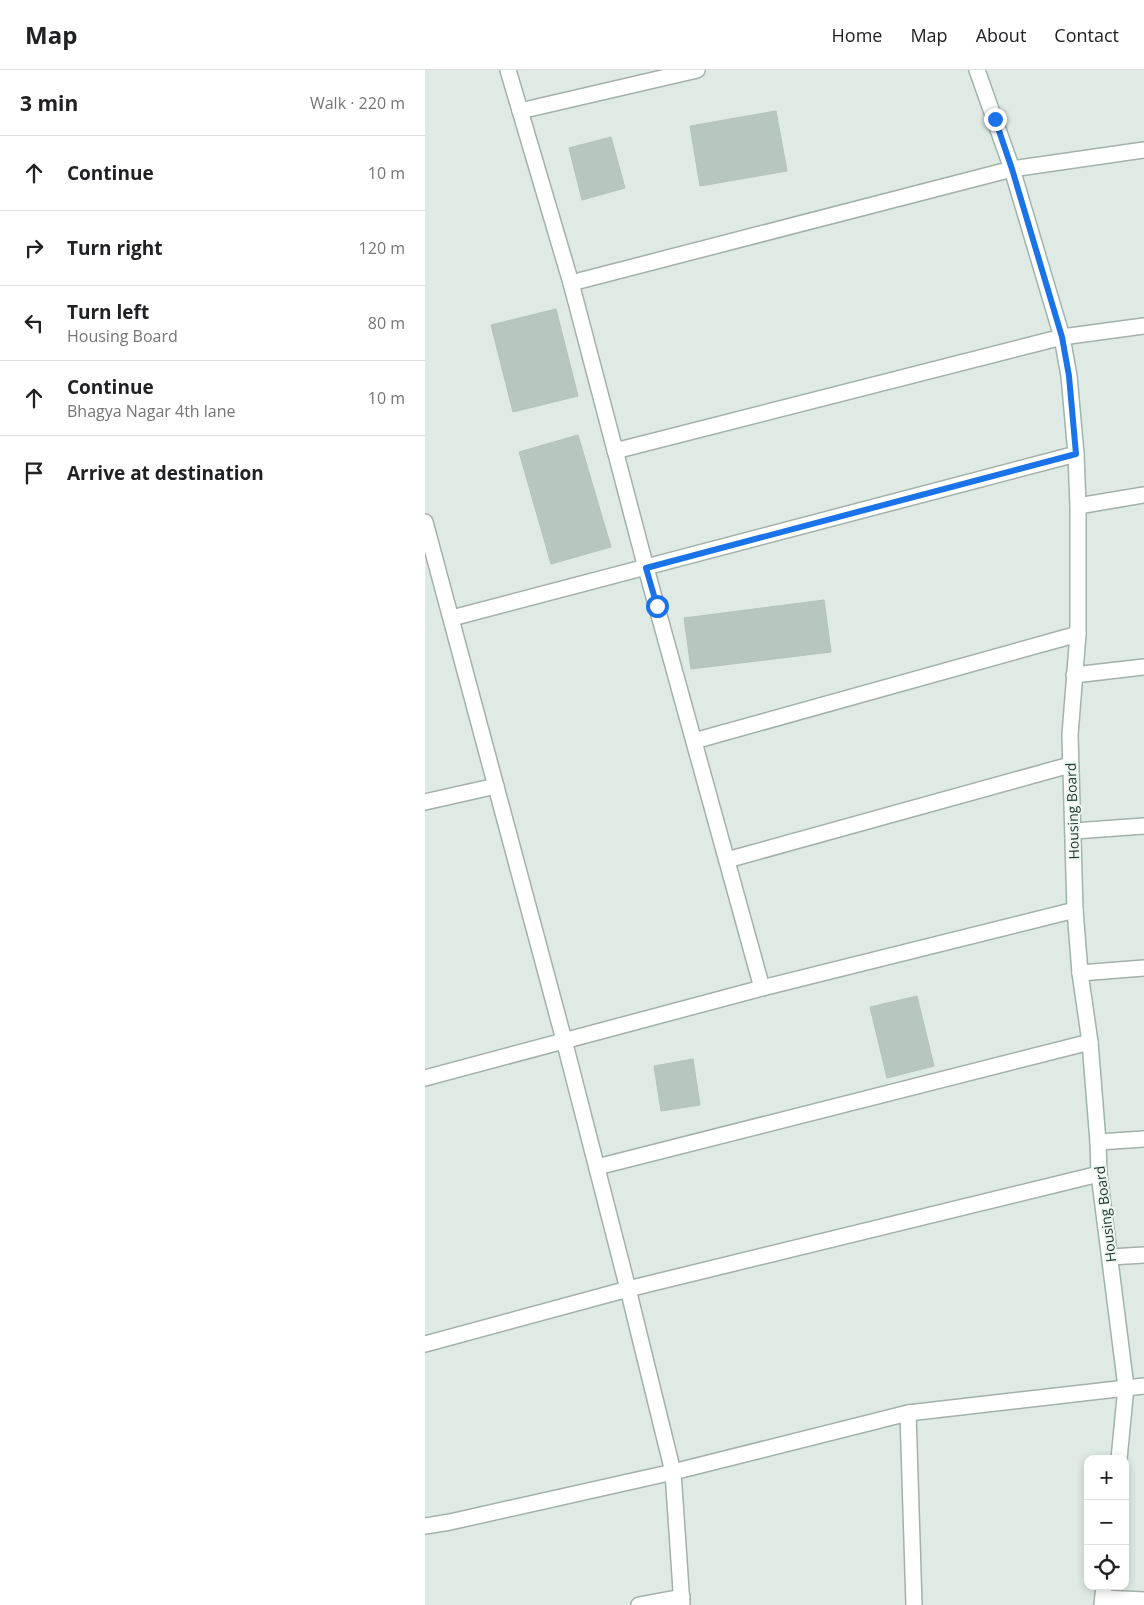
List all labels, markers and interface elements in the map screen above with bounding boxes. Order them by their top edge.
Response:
text: Map [25,18,77,51]
text: Home [832,23,882,47]
text: Map [910,23,948,47]
text: About [976,23,1026,47]
text: Contact [1054,23,1119,47]
text: 3 min [20,89,78,117]
text: Walk · 220 m [310,92,405,114]
route end [984,108,1007,131]
icon: ahead [20,159,48,187]
text: Continue [67,160,154,186]
text: 10 m [368,162,405,184]
icon: right [20,234,48,262]
text: Turn right [67,235,162,261]
text: 120 m [359,237,405,259]
text: Turn left [67,299,149,325]
icon: left [20,309,48,337]
text: 80 m [368,312,405,334]
text: Housing Board [67,325,178,347]
text: Continue [67,374,154,400]
icon: ahead [20,384,48,412]
text: 10 m [368,387,405,409]
text: Bhagya Nagar 4th lane [67,400,236,422]
icon: arrive [20,459,48,487]
text: Arrive at destination [67,460,264,486]
route start [646,595,669,618]
street label: Housing Board [1061,762,1083,860]
street label: Housing Board [1090,1165,1120,1263]
map controls [1084,1455,1129,1590]
button: + [1084,1455,1129,1500]
button: − [1084,1500,1129,1545]
button: locate [1084,1545,1129,1590]

